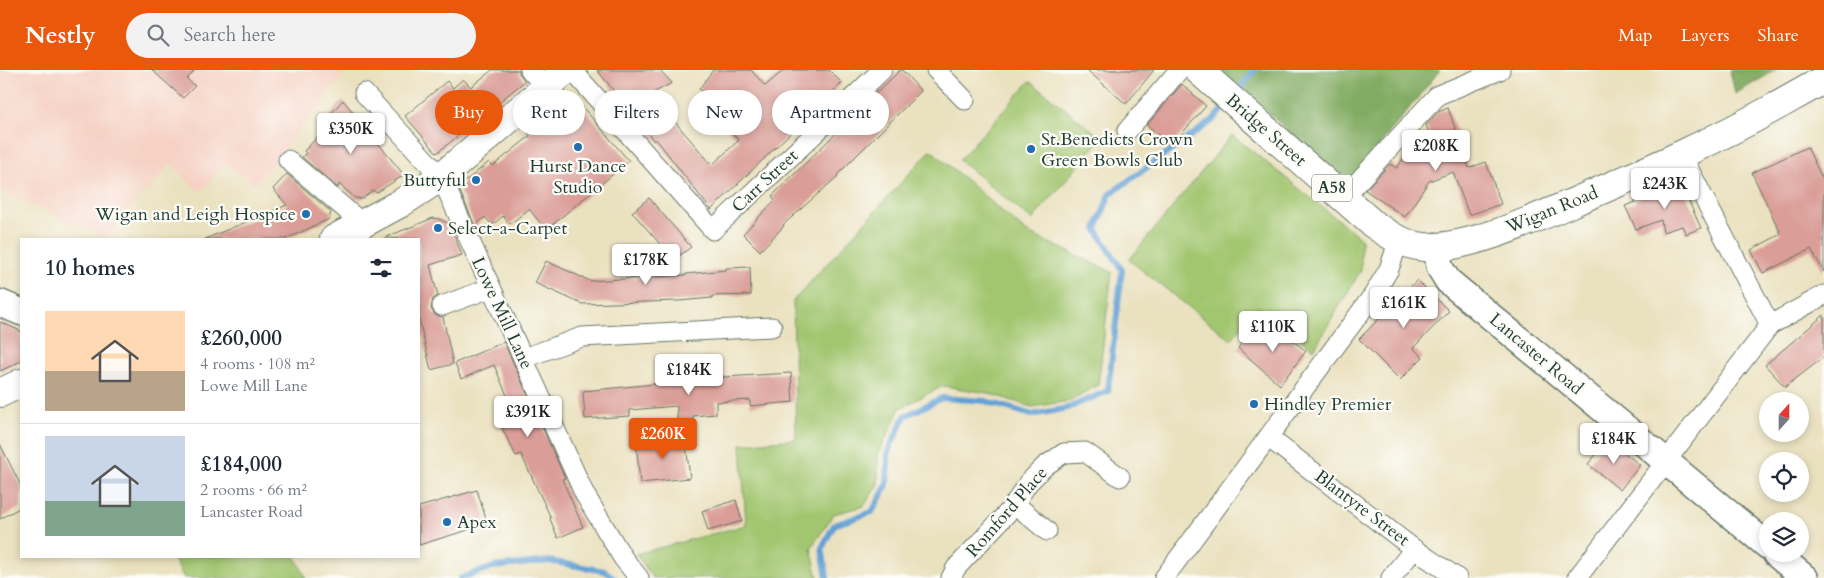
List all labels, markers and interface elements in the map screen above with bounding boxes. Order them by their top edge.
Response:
search box [126,13,476,58]
text: Nestly [25,19,96,52]
icon: search [144,21,172,49]
text: Search here [184,22,276,48]
text: Map [1618,23,1653,48]
text: Layers [1681,23,1730,48]
text: Share [1758,23,1799,48]
street label: Bridge Street [1220,88,1312,172]
chip: Buy [435,90,503,135]
chip: Rent [513,90,585,135]
chip: Filters [595,90,678,135]
chip: New [688,90,762,135]
chip: Apartment [772,90,889,135]
pin: £350K [316,112,386,155]
text: £350K [328,118,374,140]
place label: St.Benedicts Crown Green Bowls Club [1041,127,1194,173]
pin: £208K [1401,129,1471,172]
text: £208K [1413,135,1459,157]
marker: Hurst Dance Studio [572,141,584,153]
street label: Carr Street [726,143,804,218]
marker: St.Benedicts Crown Green Bowls Club [1025,143,1037,155]
place label: Hurst Dance Studio [529,154,627,200]
place label: Buttyful [403,168,466,193]
pin: £243K [1630,168,1700,210]
text: £243K [1642,173,1688,195]
marker: Buttyful [470,174,482,186]
road number: A58 [1312,175,1352,202]
street label: Wigan Road [1501,180,1602,240]
place label: Wigan and Leigh Hospice [94,202,296,227]
marker: Wigan and Leigh Hospice [300,208,312,220]
place label: Select-a-Carpet [448,216,568,241]
marker: Select-a-Carpet [432,222,444,234]
pin: £178K [611,244,681,286]
text: £178K [623,249,669,271]
street label: Lowe Mill Lane [465,253,539,373]
text: 10 homes [45,254,135,283]
icon: filters [367,254,395,282]
pin: £161K [1369,286,1439,329]
text: £161K [1381,292,1427,314]
street label: Lancaster Road [1484,307,1589,401]
pin: £110K [1238,310,1308,353]
text: £110K [1250,316,1296,338]
text: £260,000 [200,324,282,353]
icon: home [85,331,145,391]
text: 4 rooms · 108 m² [200,353,315,375]
pin: £184K [654,354,724,396]
text: £184K [666,359,712,381]
text: Lowe Mill Lane [200,375,308,397]
place label: Hindley Premier [1264,392,1392,417]
north arrow [1759,392,1809,442]
map controls [1759,392,1809,562]
pin: £391K [493,396,563,438]
marker: Hindley Premier [1248,398,1260,410]
text: £391K [505,401,551,423]
pin: £260K [628,418,698,460]
pin: £184K [1579,422,1649,465]
text: £260K [640,423,686,445]
text: £184K [1591,428,1637,450]
text: £184,000 [200,450,282,479]
button: locate [1759,452,1809,502]
icon: home [85,456,145,516]
street label: Romford Place [960,461,1054,563]
street label: Blantyre Street [1309,464,1415,552]
text: 2 rooms · 66 m² [200,479,307,501]
text: Lancaster Road [200,501,303,523]
place label: Apex [457,510,497,535]
button: layers [1759,512,1809,562]
marker: Apex [441,516,453,528]

